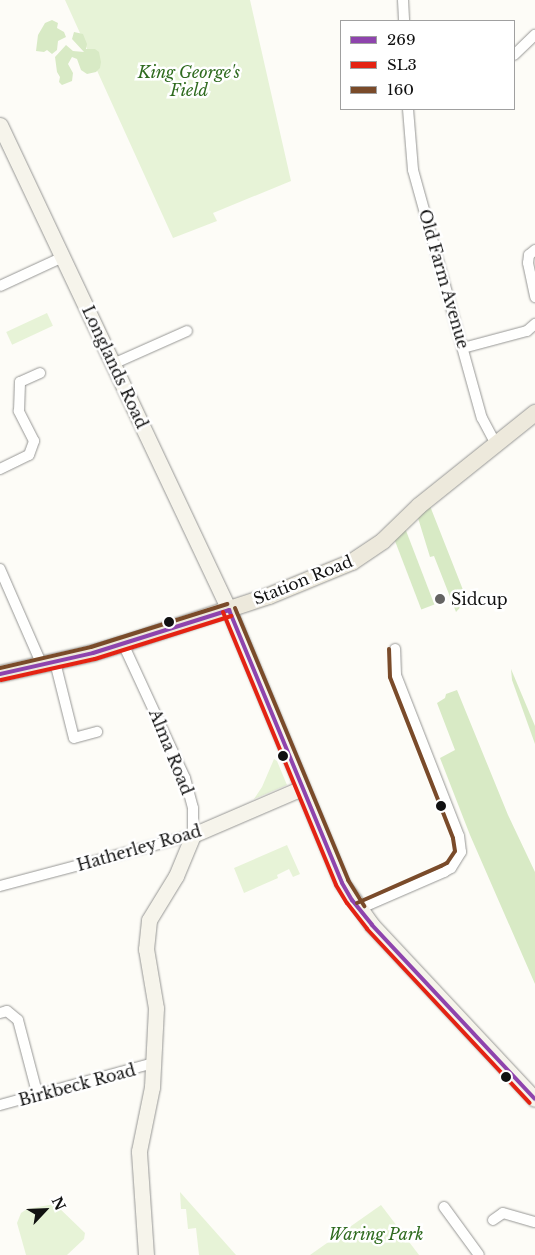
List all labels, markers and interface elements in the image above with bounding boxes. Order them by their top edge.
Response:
legend [340,20,515,110]
text: 269 [387,30,416,49]
text: SL3 [387,55,417,74]
park label: King George's Field [138,62,240,100]
text: 160 [387,80,414,99]
street label: Old Farm Avenue [415,207,473,351]
street label: Longlands Road [78,303,152,431]
street label: Station Road [251,551,355,609]
place label: Sidcup [451,589,508,609]
marker: Sidcup [433,592,447,606]
unlabelled marker [164,617,174,627]
street label: Alma Road [145,706,197,798]
unlabelled marker [278,751,288,761]
unlabelled marker [436,801,446,811]
street label: Hatherley Road [74,821,204,875]
street label: Birkbeck Road [16,1060,138,1110]
unlabelled marker [501,1072,511,1082]
north arrow [20,1185,70,1235]
text: N [48,1194,70,1213]
park label: Waring Park [329,1224,423,1244]

